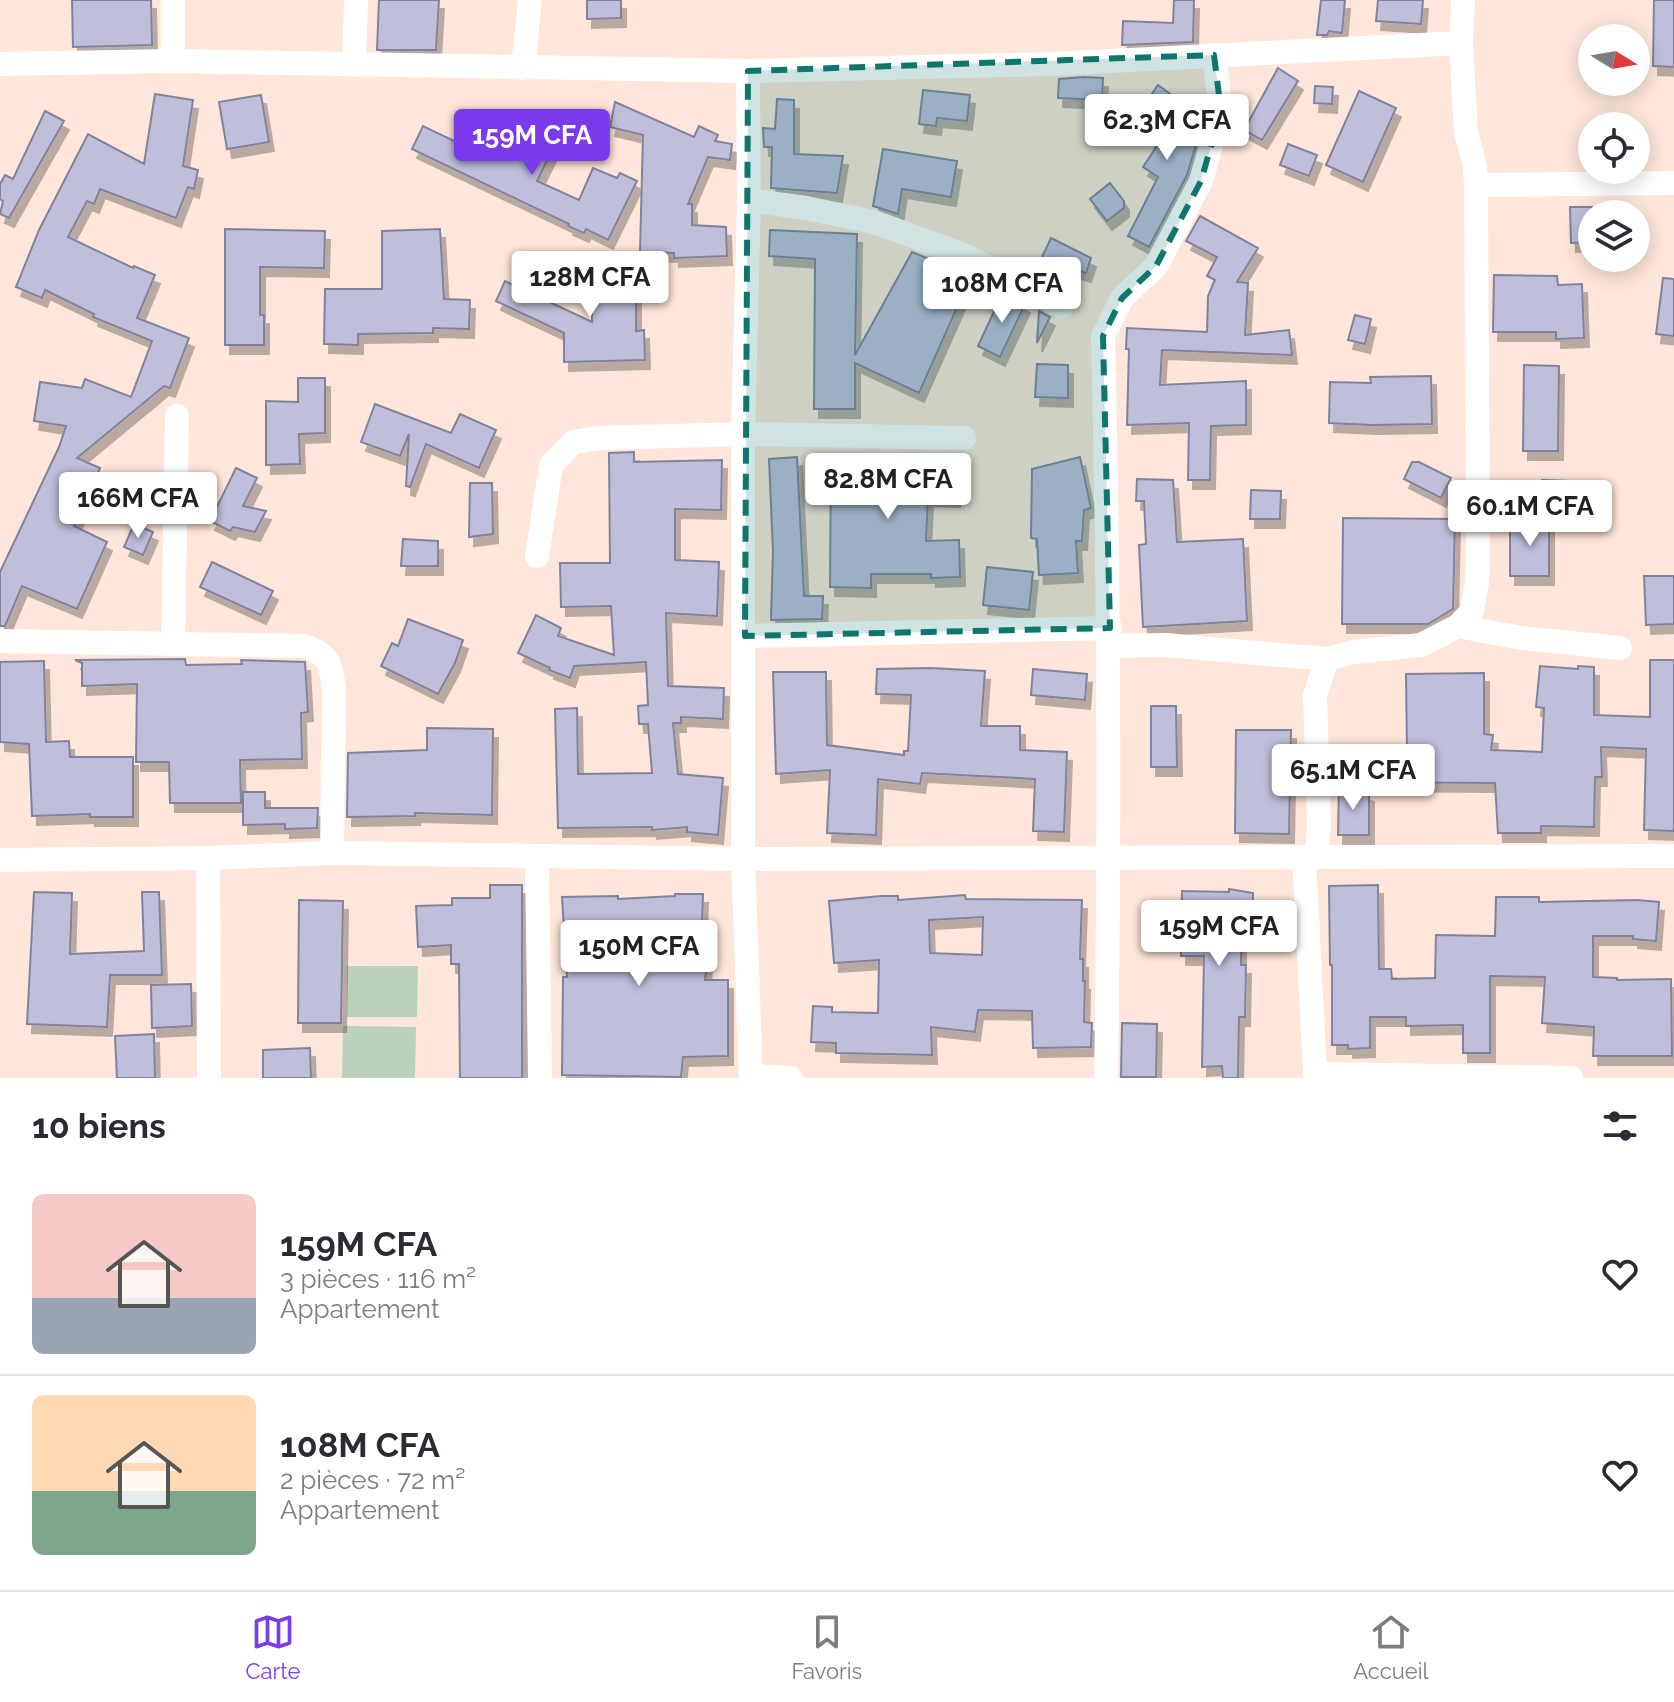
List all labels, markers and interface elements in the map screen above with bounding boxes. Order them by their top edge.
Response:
north arrow [1578,24,1650,96]
map controls [1578,24,1650,272]
pin: 62.3M CFA [1075,94,1259,162]
text: 62.3M CFA [1103,105,1231,135]
pin: 159M CFA [449,109,615,177]
button: locate [1578,112,1650,184]
text: 159M CFA [472,120,592,150]
button: layers [1578,200,1650,272]
pin: 128M CFA [507,251,673,319]
pin: 108M CFA [919,257,1085,325]
text: 128M CFA [530,262,650,292]
text: 108M CFA [941,268,1063,298]
pin: 82.8M CFA [796,453,980,521]
text: 82.8M CFA [823,464,953,494]
pin: 166M CFA [55,472,221,540]
pin: 60.1M CFA [1438,480,1622,548]
text: 166M CFA [77,483,199,513]
text: 60.1M CFA [1466,491,1594,521]
pin: 65.1M CFA [1261,744,1445,812]
text: 65.1M CFA [1290,755,1416,785]
pin: 159M CFA [1136,900,1302,968]
text: 159M CFA [1159,911,1279,941]
pin: 150M CFA [556,920,722,988]
text: 150M CFA [579,931,699,961]
icon: filters [1598,1104,1642,1148]
text: 10 biens [32,1106,166,1146]
text: 159M CFA [280,1224,437,1264]
icon: home [96,1226,192,1322]
icon: heart [1598,1252,1642,1296]
text: 3 pièces · 116 m² [280,1264,476,1294]
text: Appartement [280,1294,440,1324]
text: 108M CFA [280,1425,440,1465]
icon: home [96,1427,192,1523]
icon: heart [1598,1453,1642,1497]
text: 2 pièces · 72 m² [280,1465,465,1495]
text: Appartement [280,1495,440,1525]
tab: Carte [246,1610,300,1684]
tab: Favoris [791,1610,862,1684]
tab: Accueil [1353,1610,1428,1684]

